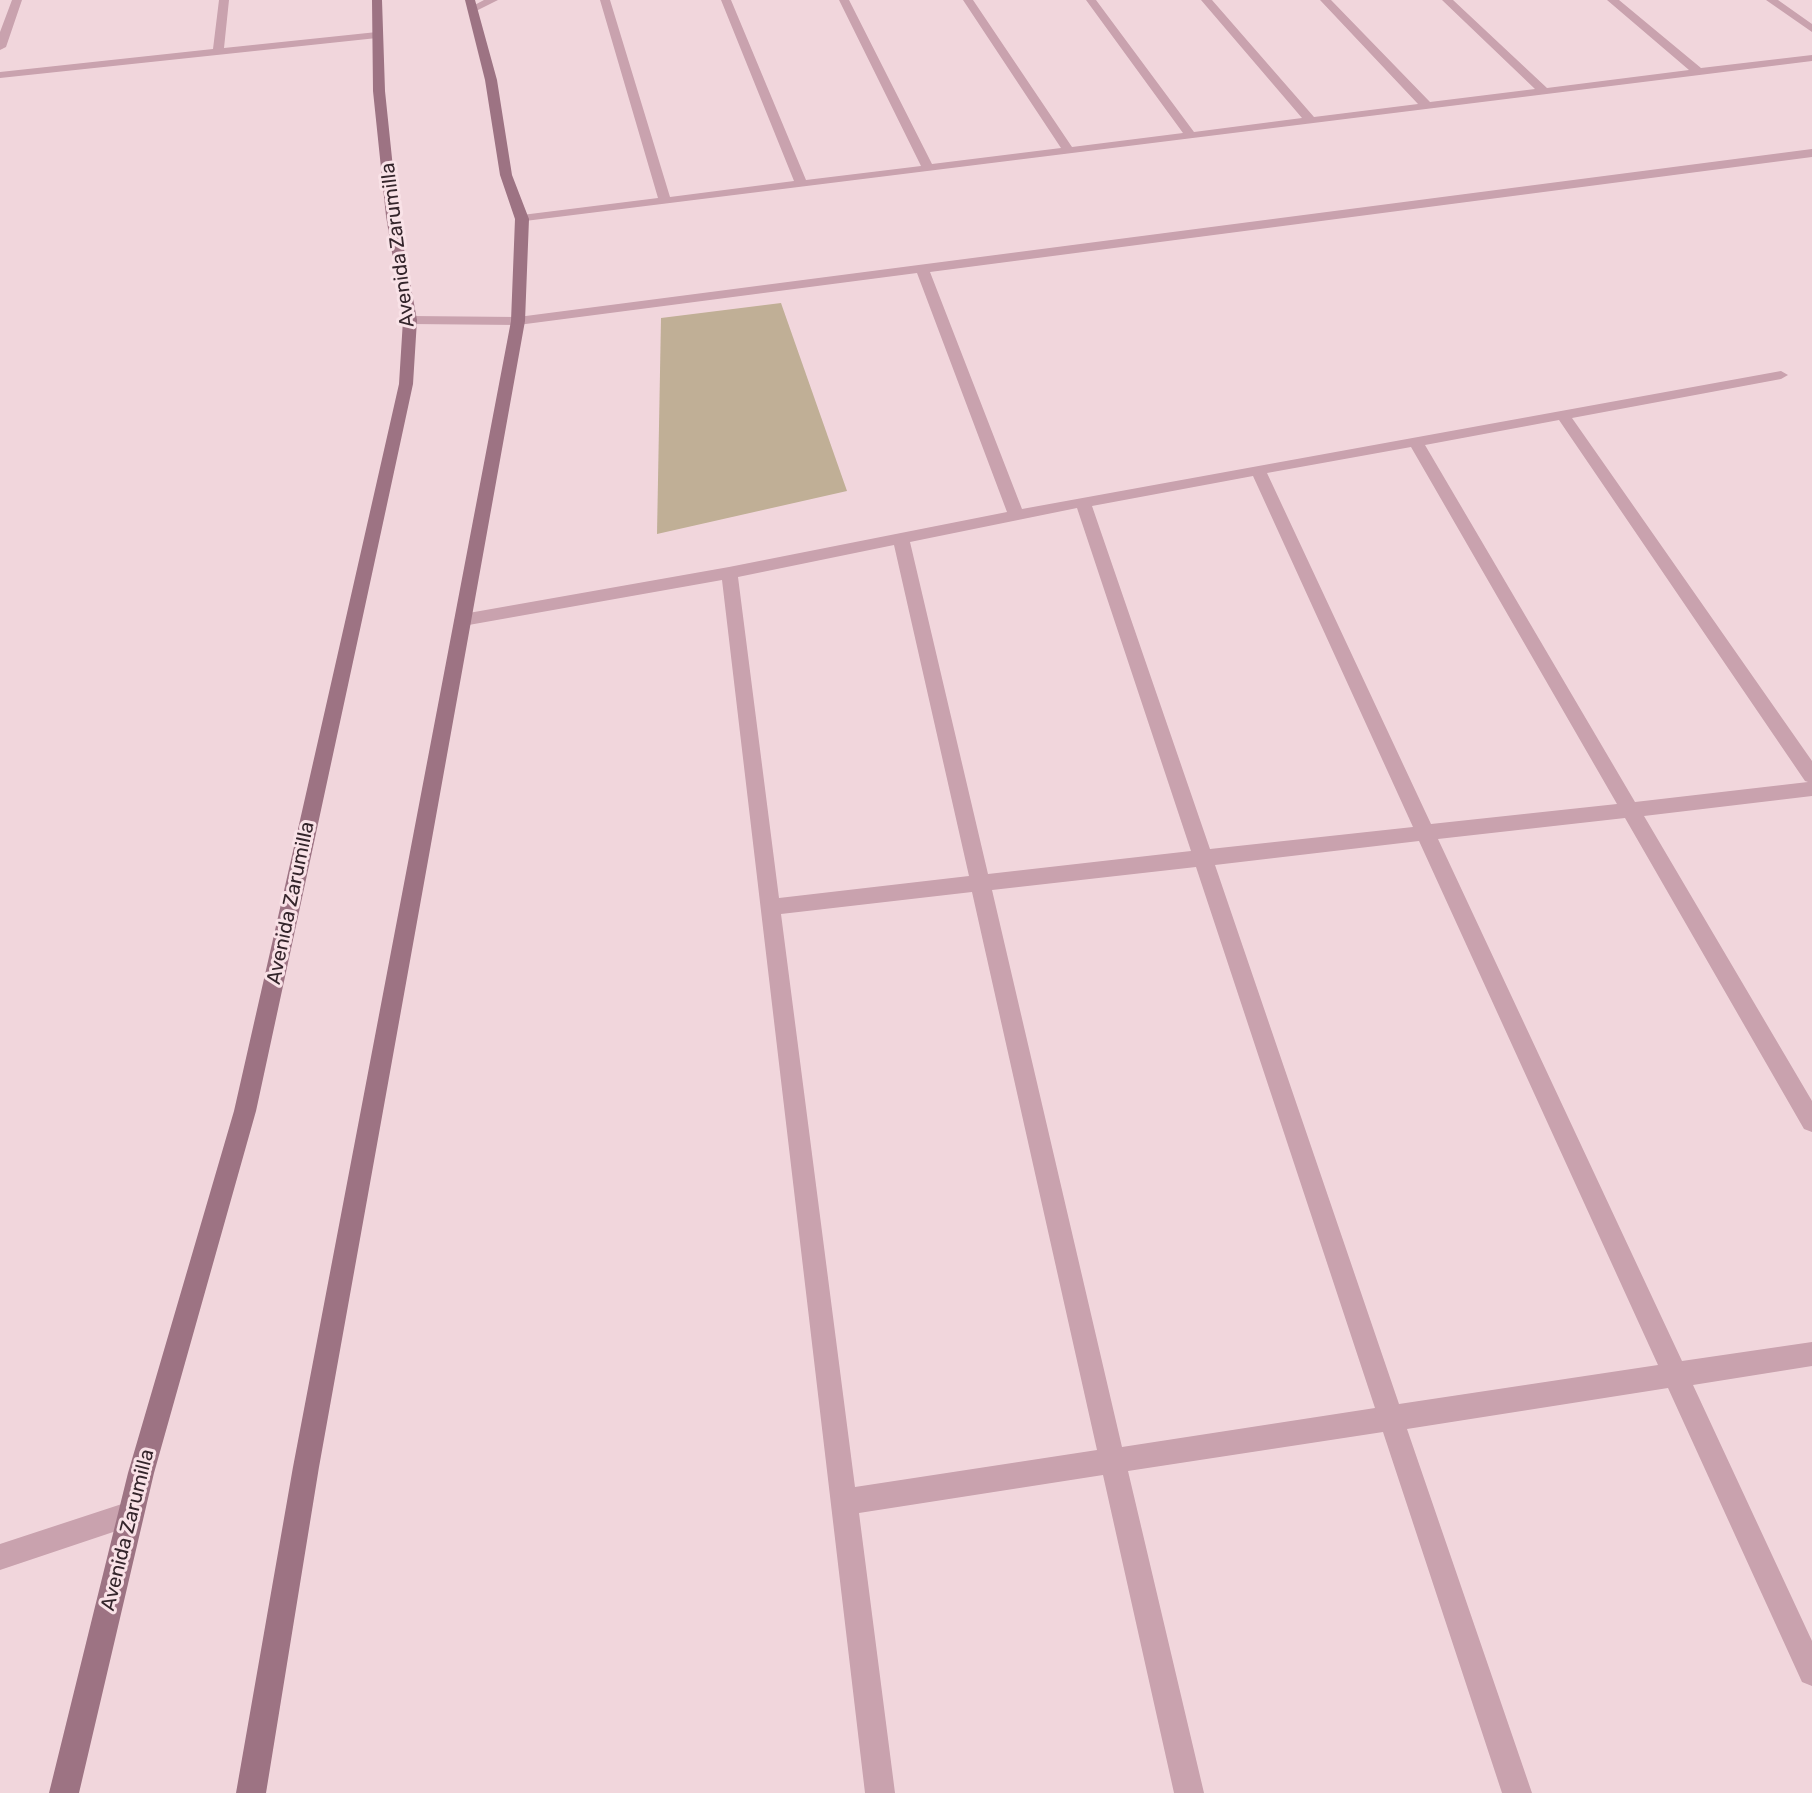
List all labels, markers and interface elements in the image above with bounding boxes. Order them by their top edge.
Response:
street label: Avenida Zarumilla [376,161,420,329]
street label: Avenida Zarumilla [262,820,320,986]
street label: Avenida Zarumilla [96,1447,160,1613]

